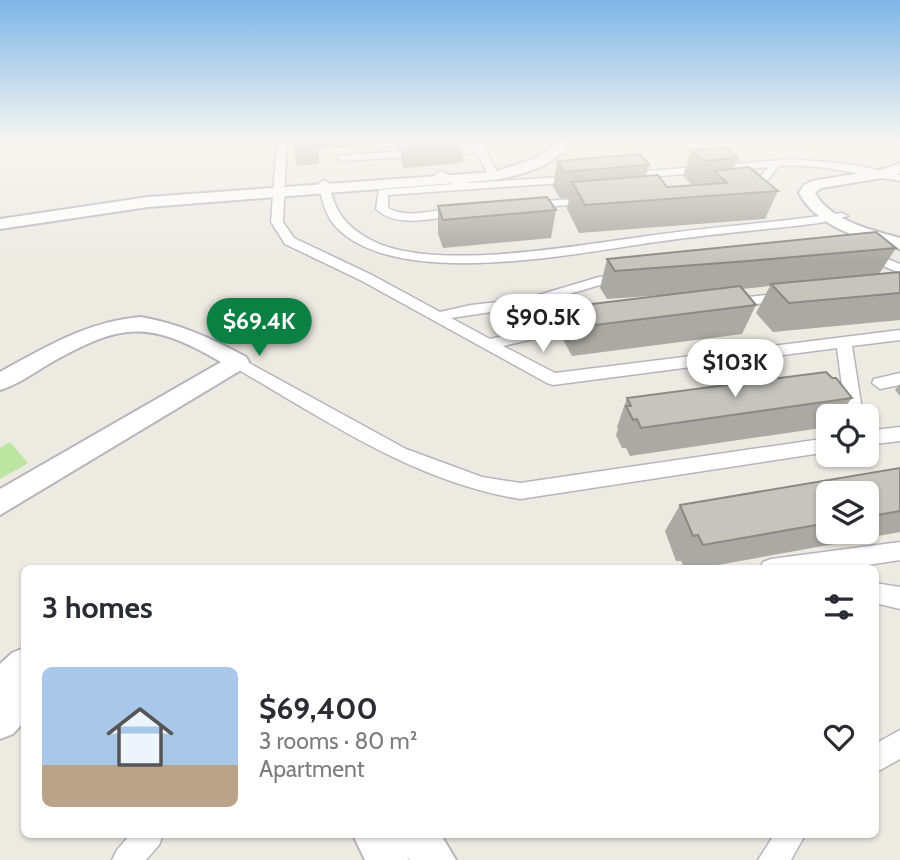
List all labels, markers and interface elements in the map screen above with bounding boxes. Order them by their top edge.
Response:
pin: $90.5K [486,294,600,354]
pin: $69.4K [202,298,316,358]
text: $90.5K [506,303,580,331]
text: $69.4K [223,307,295,335]
pin: $103K [686,340,784,399]
text: $103K [703,348,767,376]
map controls [816,404,879,544]
button: locate [816,404,879,467]
button: layers [816,481,879,544]
icon: filters [820,588,858,626]
text: 3 homes [42,589,153,626]
text: $69,400 [259,690,378,727]
icon: home [98,695,182,779]
icon: heart [820,718,858,756]
text: 3 rooms · 80 m² [259,727,417,755]
text: Apartment [259,755,364,783]

